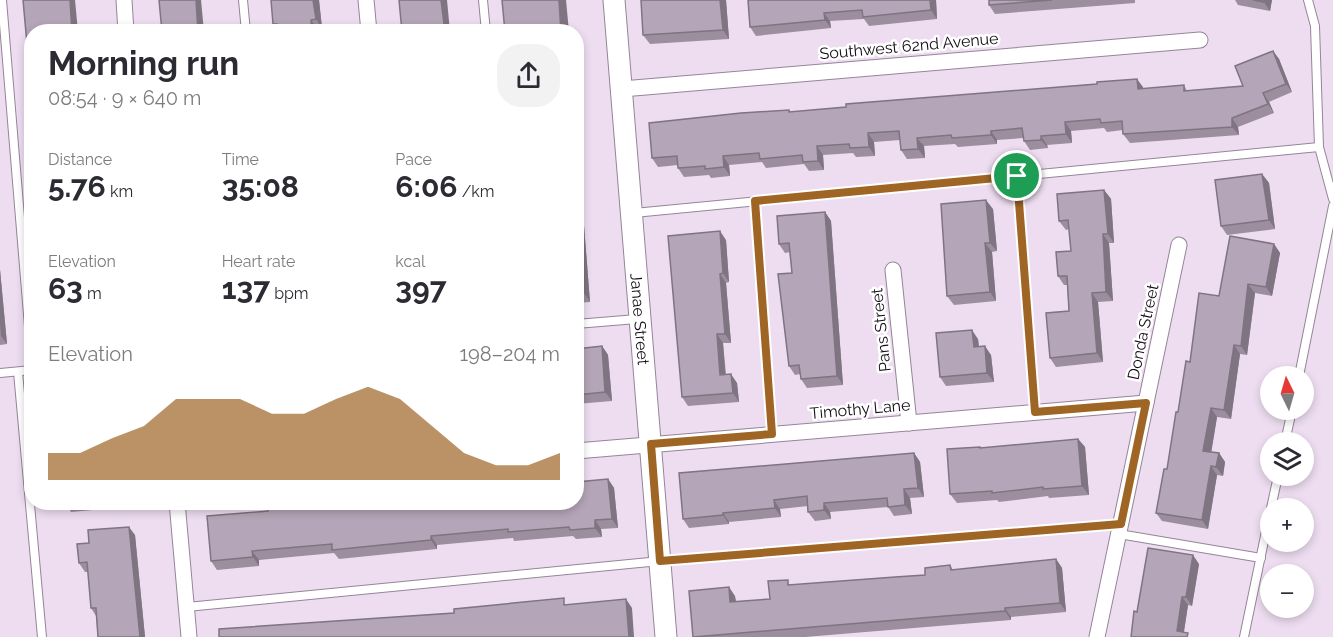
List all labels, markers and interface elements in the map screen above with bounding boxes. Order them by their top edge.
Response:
street label: Southwest 62nd Avenue [819,29,999,63]
text: Morning run [48,44,239,83]
button: share [497,44,560,107]
text: 08:54 · 9 × 640 m [48,86,201,110]
text: Distance [48,150,112,169]
text: Time [222,150,259,169]
text: Pace [395,150,432,169]
pin [991,150,1042,201]
icon: arrive [1000,159,1033,192]
text: 5.76 [48,169,106,204]
text: 35:08 [222,169,299,204]
text: 6:06 [395,169,458,204]
text: km [106,182,133,201]
text: /km [458,182,495,201]
text: Elevation [48,252,116,271]
text: Heart rate [222,252,295,271]
text: kcal [395,252,425,271]
text: 63 [48,271,83,306]
text: 137 [222,271,270,306]
text: 397 [395,271,447,306]
street label: Janae Street [627,272,653,366]
street label: Donda Street [1124,282,1163,382]
text: m [83,284,102,303]
text: bpm [270,284,309,303]
street label: Pans Street [867,287,895,373]
text: Elevation [48,342,133,366]
text: 198–204 m [459,342,560,366]
north arrow [1260,366,1314,420]
map controls [1260,366,1314,618]
street label: Timothy Lane [809,395,911,423]
button: layers [1260,432,1314,486]
button: + [1260,498,1314,552]
button: − [1260,564,1314,618]

